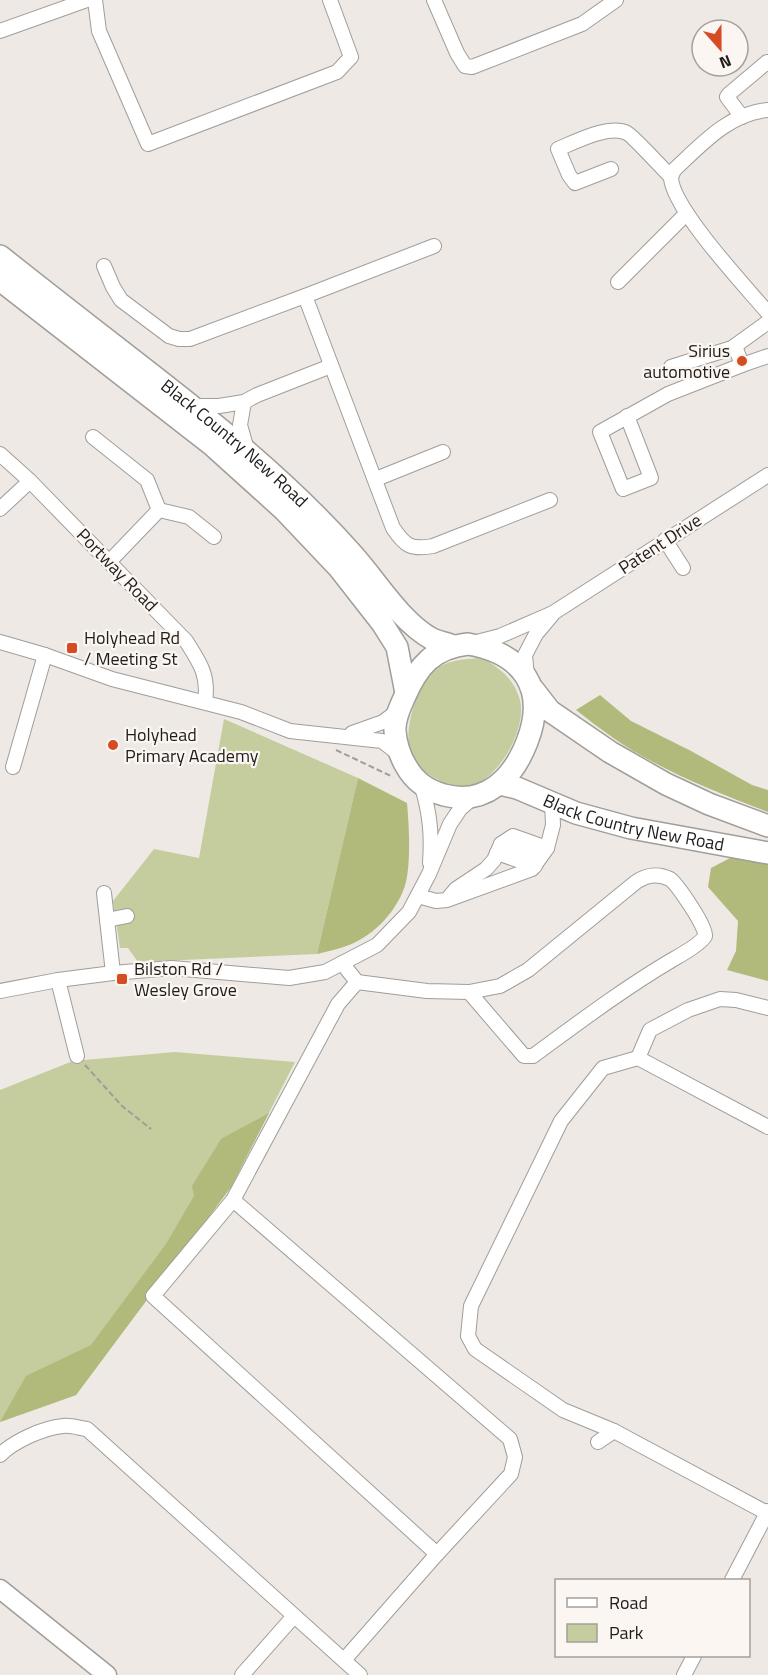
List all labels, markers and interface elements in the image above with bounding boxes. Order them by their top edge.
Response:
north arrow [690,18,750,78]
text: N [716,49,735,75]
place label: Sirius automotive [643,337,730,385]
marker: Sirius automotive [735,354,749,368]
street label: Black Country New Road [155,372,314,513]
street label: Patent Drive [613,507,707,581]
street label: Portway Road [71,522,164,617]
place label: Holyhead Rd / Meeting St [84,624,180,672]
marker: Holyhead Rd / Meeting St [65,641,79,655]
place label: Holyhead Primary Academy [125,721,259,769]
marker: Holyhead Primary Academy [106,738,120,752]
street label: Black Country New Road [539,787,726,858]
place label: Bilston Rd / Wesley Grove [134,955,237,1003]
marker: Bilston Rd / Wesley Grove [115,972,129,986]
legend [555,1579,750,1657]
text: Road [609,1589,648,1616]
text: Park [609,1619,644,1646]

